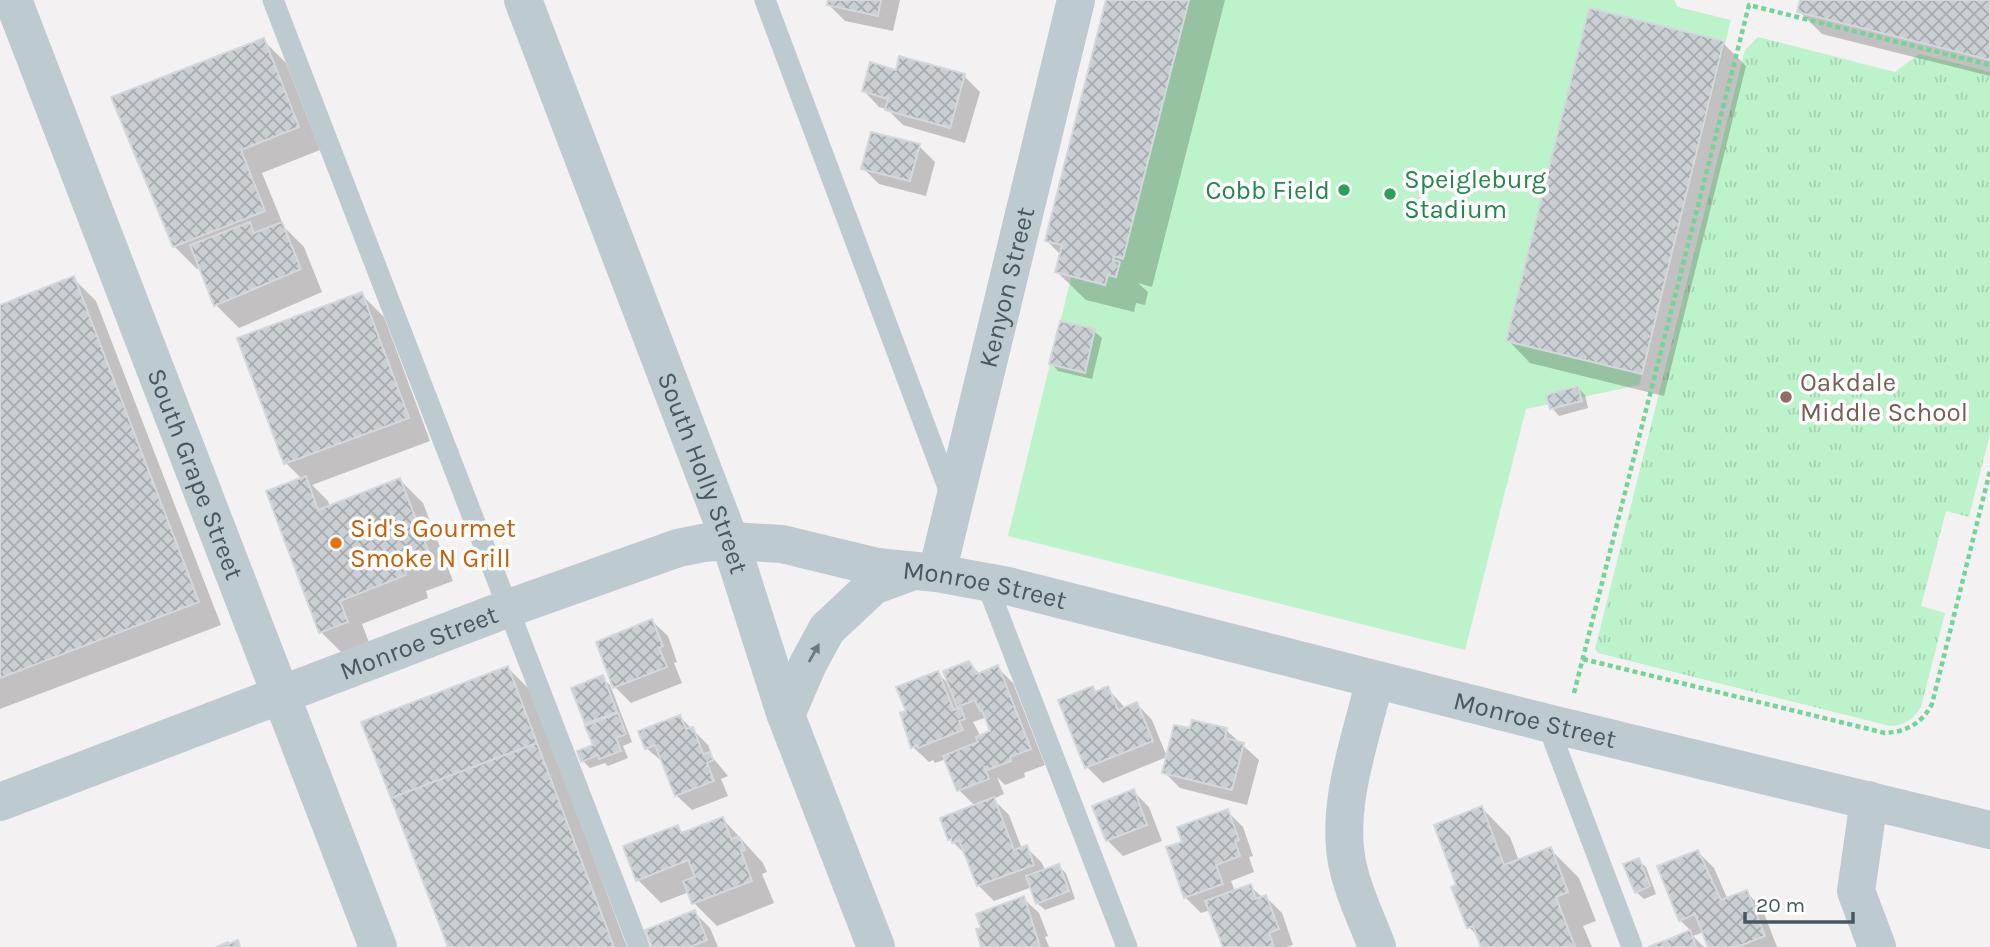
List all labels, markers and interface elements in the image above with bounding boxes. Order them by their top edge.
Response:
place label: Speigleburg Stadium [1404,164,1546,225]
place label: Cobb Field [1205,175,1330,206]
marker: Cobb Field [1336,182,1352,198]
marker: Speigleburg Stadium [1382,186,1398,202]
street label: Kenyon Street [972,203,1041,371]
street label: South Grape Street [141,364,251,584]
street label: South Holly Street [651,367,755,578]
place label: Oakdale Middle School [1800,367,1968,428]
marker: Oakdale Middle School [1778,389,1794,405]
place label: Sid's Gourmet Smoke N Grill [350,513,516,574]
marker: Sid's Gourmet Smoke N Grill [328,535,344,551]
street label: Monroe Street [901,554,1070,616]
street label: Monroe Street [335,598,502,687]
one-way arrow [808,643,820,662]
street label: Monroe Street [1450,684,1620,755]
scale bar [1745,880,1854,924]
text: 20 m [1756,893,1805,917]

